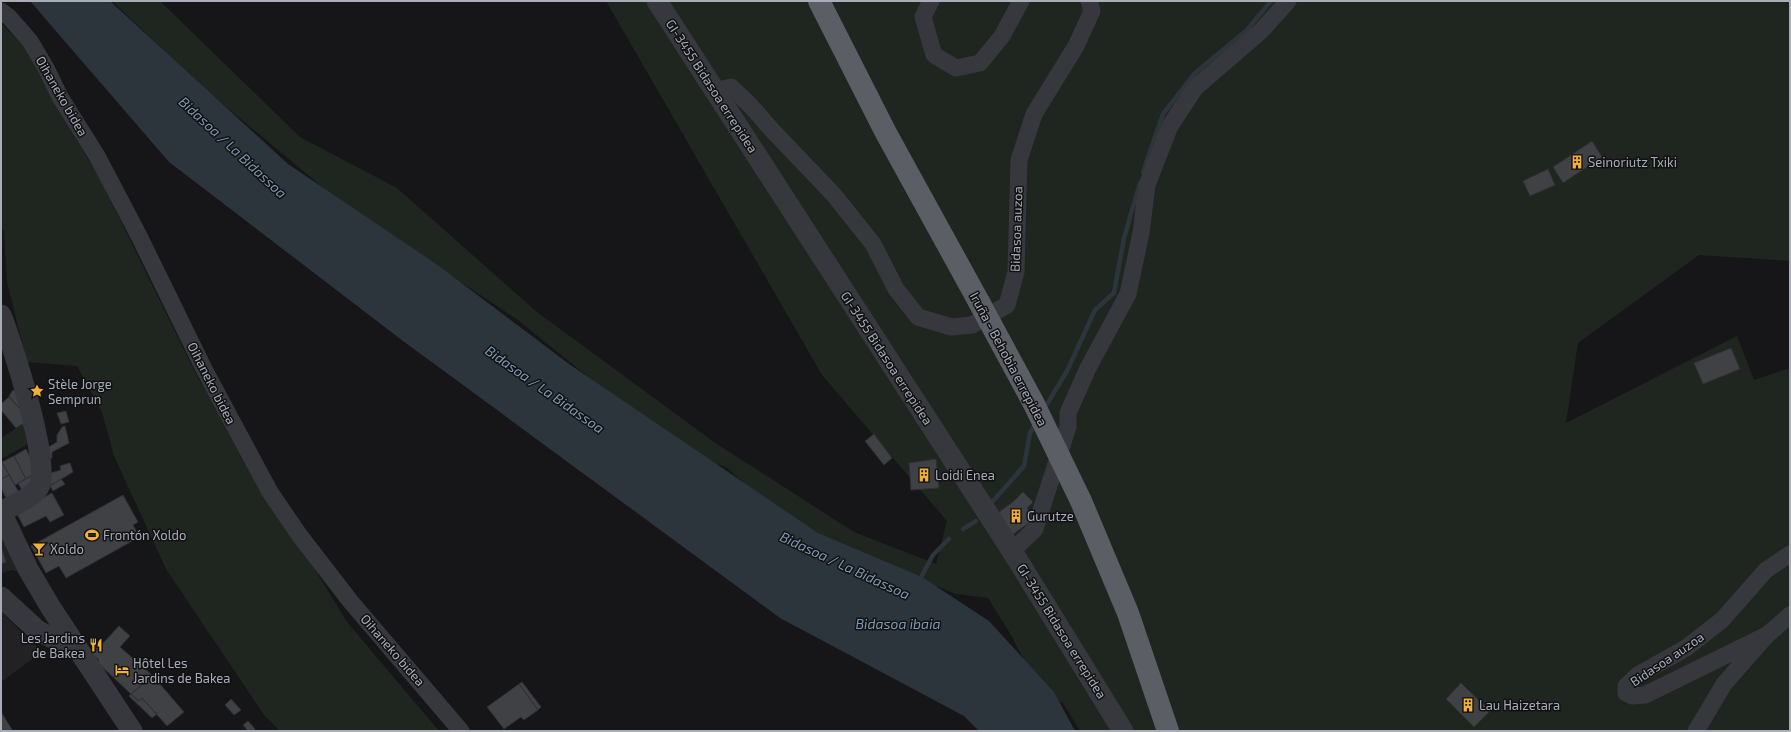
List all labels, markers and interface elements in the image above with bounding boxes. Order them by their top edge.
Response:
street label: GI-3455 Bidasoa errepidea [663,16,761,156]
street label: Oihaneko bidea [33,53,91,139]
water label: Bidasoa / La Bidassoa [176,93,290,201]
building icon: Seinoriutz Txiki [1569,154,1585,170]
place label: Seinoriutz Txiki [1588,154,1677,170]
street label: Bidasoa auzoa [1007,186,1025,272]
street label: GI-3455 Bidasoa errepidea [838,288,936,428]
street label: Iruña - Behobia errepidea [967,289,1051,429]
street label: Oihaneko bidea [184,339,240,427]
water label: Bidasoa / La Bidassoa [482,342,608,436]
place label: Stèle Jorge Semprun [48,376,112,407]
place icon: Stèle Jorge Semprun [29,383,45,399]
building icon: Loidi Enea [916,467,932,483]
place label: Loidi Enea [935,467,995,483]
building icon: Gurutze [1008,508,1024,524]
place label: Gurutze [1027,508,1074,524]
sports icon: Frontón Xoldo [84,527,100,543]
place label: Frontón Xoldo [103,527,186,543]
water label: Bidasoa / La Bidassoa [777,527,913,603]
bar icon: Xoldo [31,541,47,557]
place label: Xoldo [50,541,84,557]
street label: GI-3455 Bidasoa errepidea [1014,561,1110,701]
street label: Oihaneko bidea [357,611,429,689]
water label: Bidasoa ibaia [855,615,941,632]
street label: Bidasoa auzoa [1627,628,1707,690]
place label: Les Jardins de Bakea [21,630,85,661]
restaurant icon: Les Jardins de Bakea [88,637,104,653]
place label: Hôtel Les Jardins de Bakea [133,655,230,686]
hotel icon: Hôtel Les Jardins de Bakea [114,662,130,678]
building icon: Lau Haizetara [1460,697,1476,713]
place label: Lau Haizetara [1479,697,1560,713]

